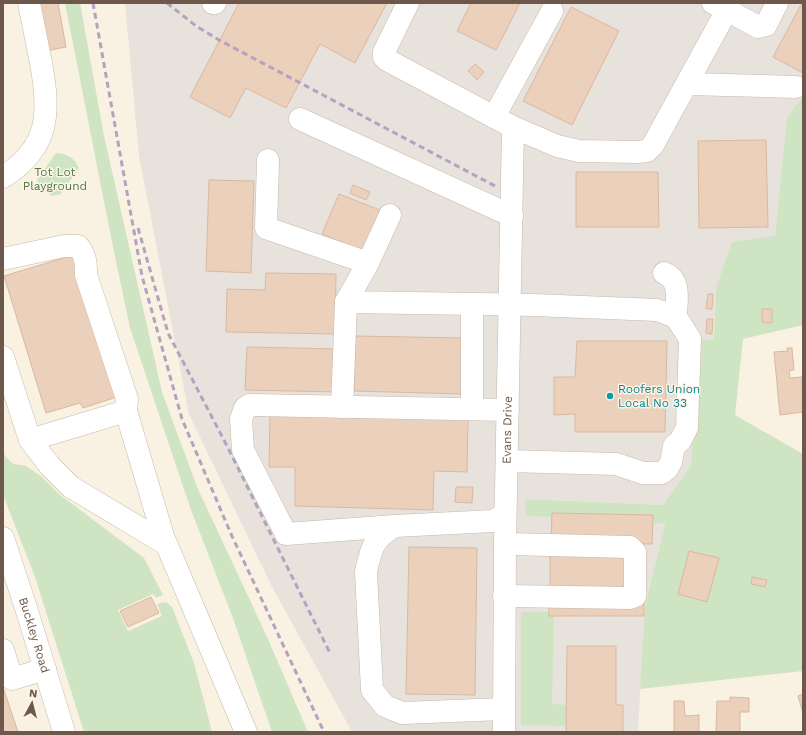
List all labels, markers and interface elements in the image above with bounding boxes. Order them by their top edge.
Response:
park label: Tot Lot Playground [23,165,87,193]
place label: Roofers Union Local No 33 [618,382,700,410]
marker: Roofers Union Local No 33 [605,391,615,401]
street label: Evans Drive [500,396,515,464]
street label: Buckley Road [16,595,53,675]
north arrow [12,683,52,723]
text: N [28,687,38,701]

